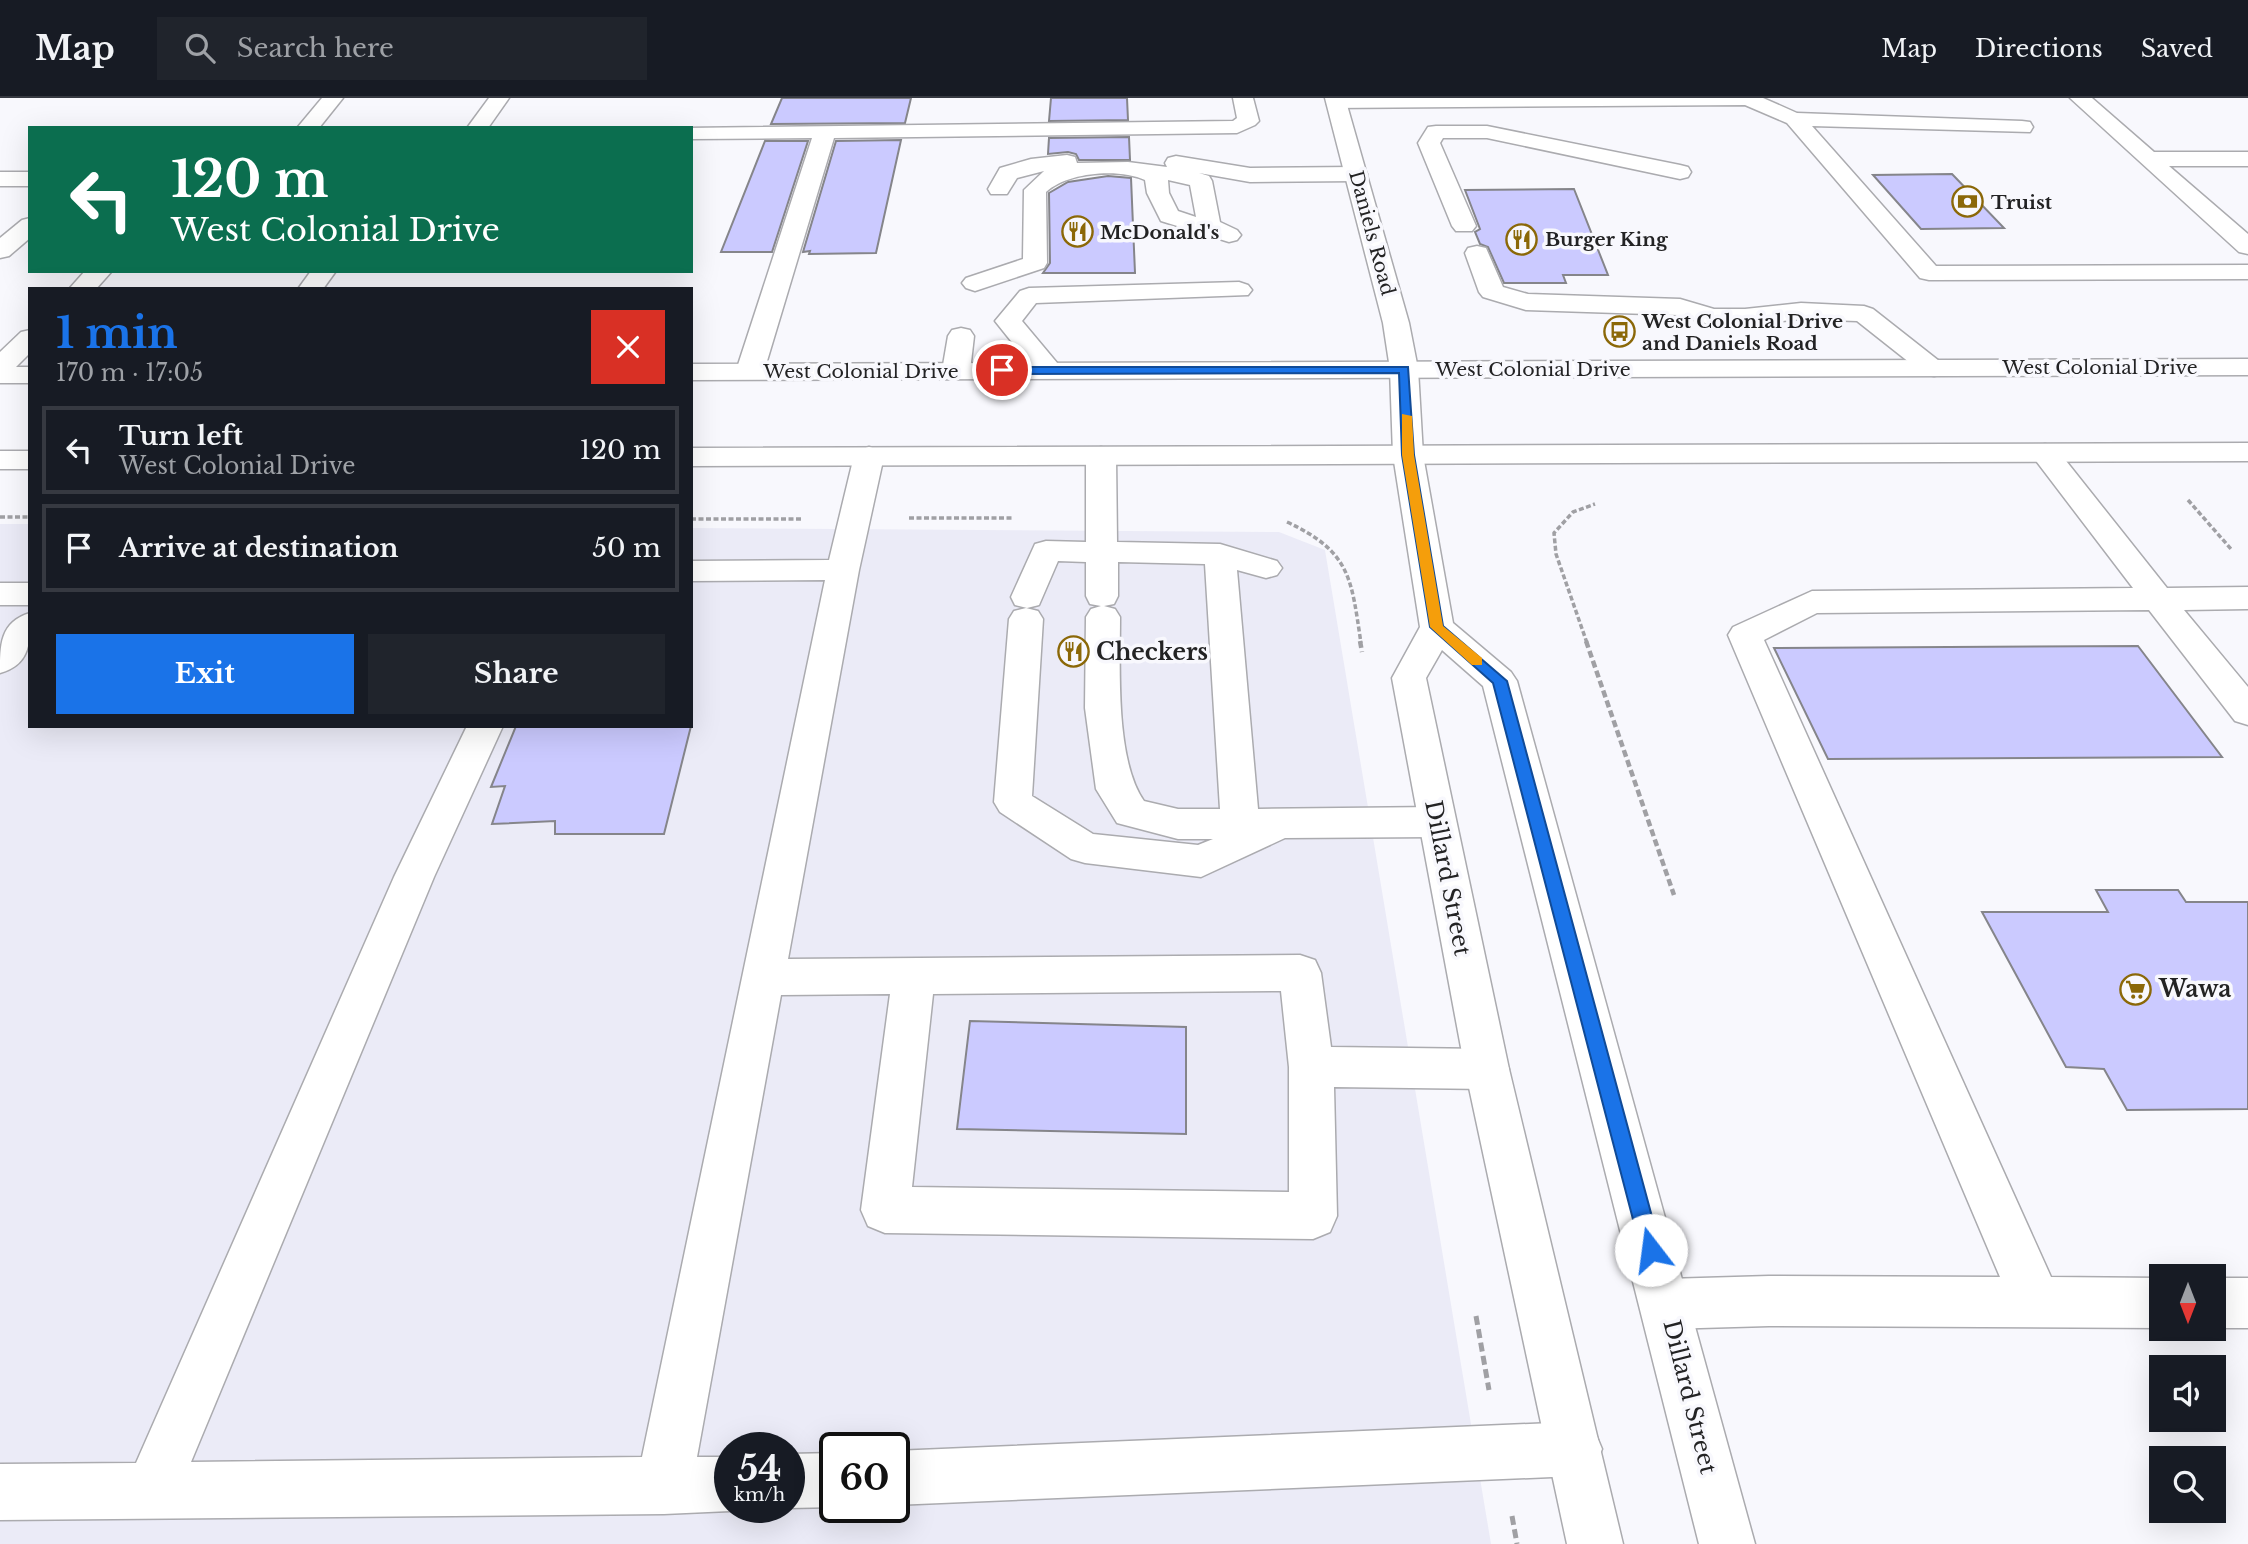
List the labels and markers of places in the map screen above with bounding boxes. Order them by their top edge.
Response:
bank icon: Truist [1951,185,1985,219]
place label: Truist [1991,191,2053,214]
restaurant icon: McDonald's [1060,215,1094,249]
place label: McDonald's [1100,221,1220,244]
restaurant icon: Burger King [1505,222,1539,256]
place label: Burger King [1545,228,1669,251]
place label: West Colonial Drive and Daniels Road [1641,310,1843,355]
bus stop icon: West Colonial Drive and Daniels Road [1602,315,1636,349]
pin [972,340,1032,400]
restaurant icon: Checkers [1056,635,1090,669]
place label: Checkers [1096,638,1208,666]
supermarket icon: Wawa [2119,972,2153,1006]
place label: Wawa [2158,975,2231,1003]

